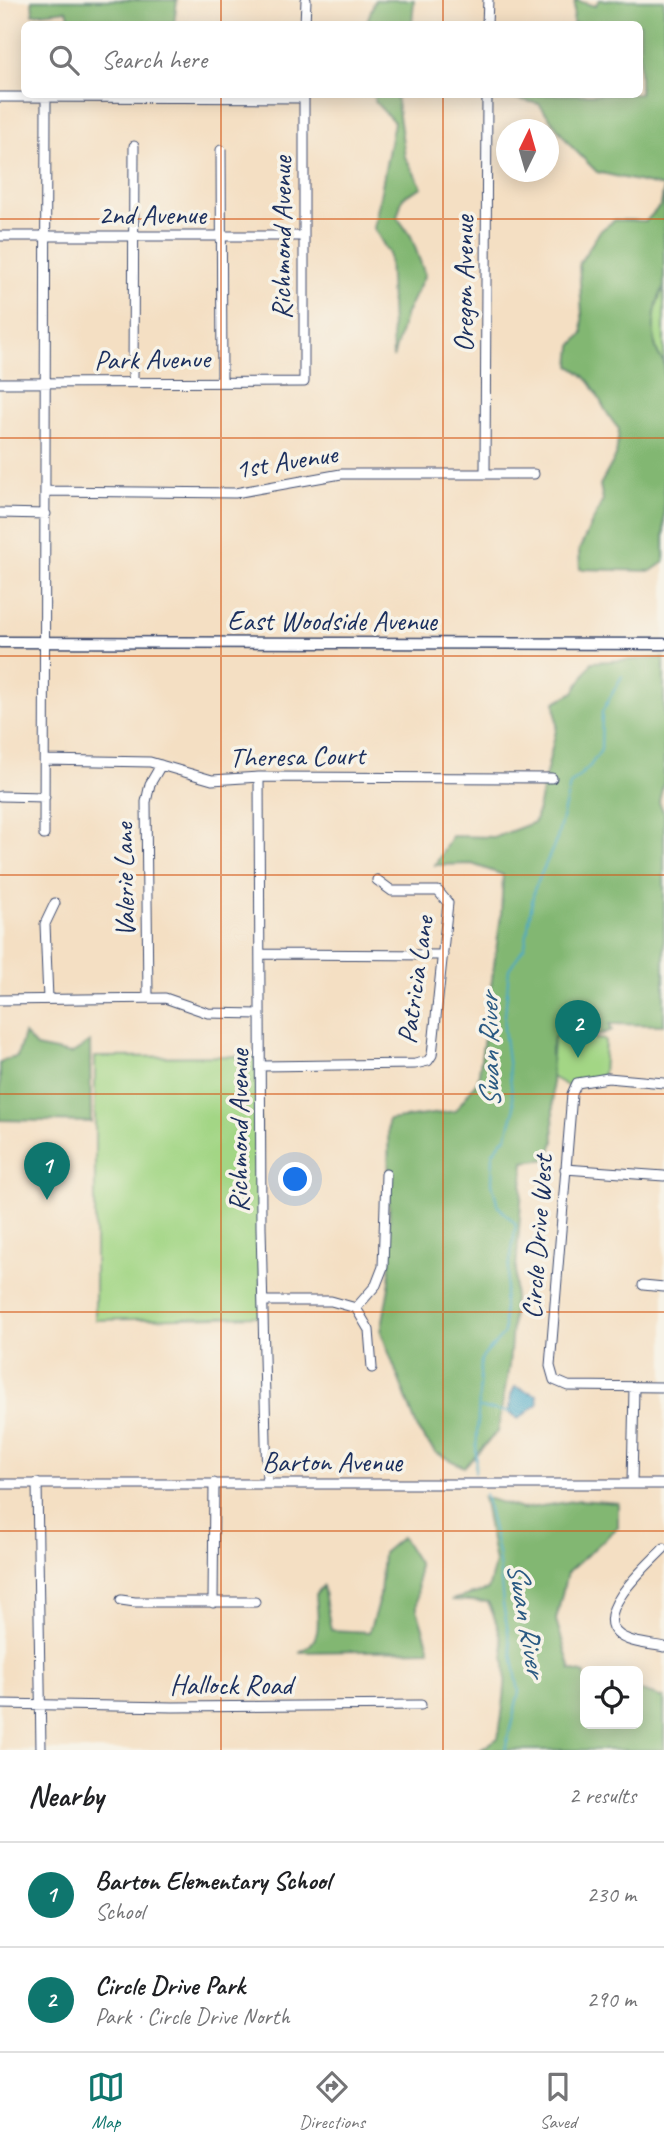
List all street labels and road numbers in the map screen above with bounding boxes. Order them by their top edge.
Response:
street label: Richmond Avenue [264,155,299,320]
street label: 2nd Avenue [98,197,208,232]
street label: Oregon Avenue [446,214,481,352]
street label: Park Avenue [94,340,212,378]
street label: 1st Avenue [233,435,341,486]
street label: East Woodside Avenue [227,603,439,638]
street label: Theresa Court [229,737,368,775]
street label: Valerie Lane [105,821,142,938]
street label: Patricia Lane [389,912,442,1046]
street label: Richmond Avenue [221,1048,256,1213]
street label: Circle Drive West [514,1151,560,1320]
street label: Barton Avenue [262,1444,404,1479]
street label: Hallock Road [170,1667,296,1702]

